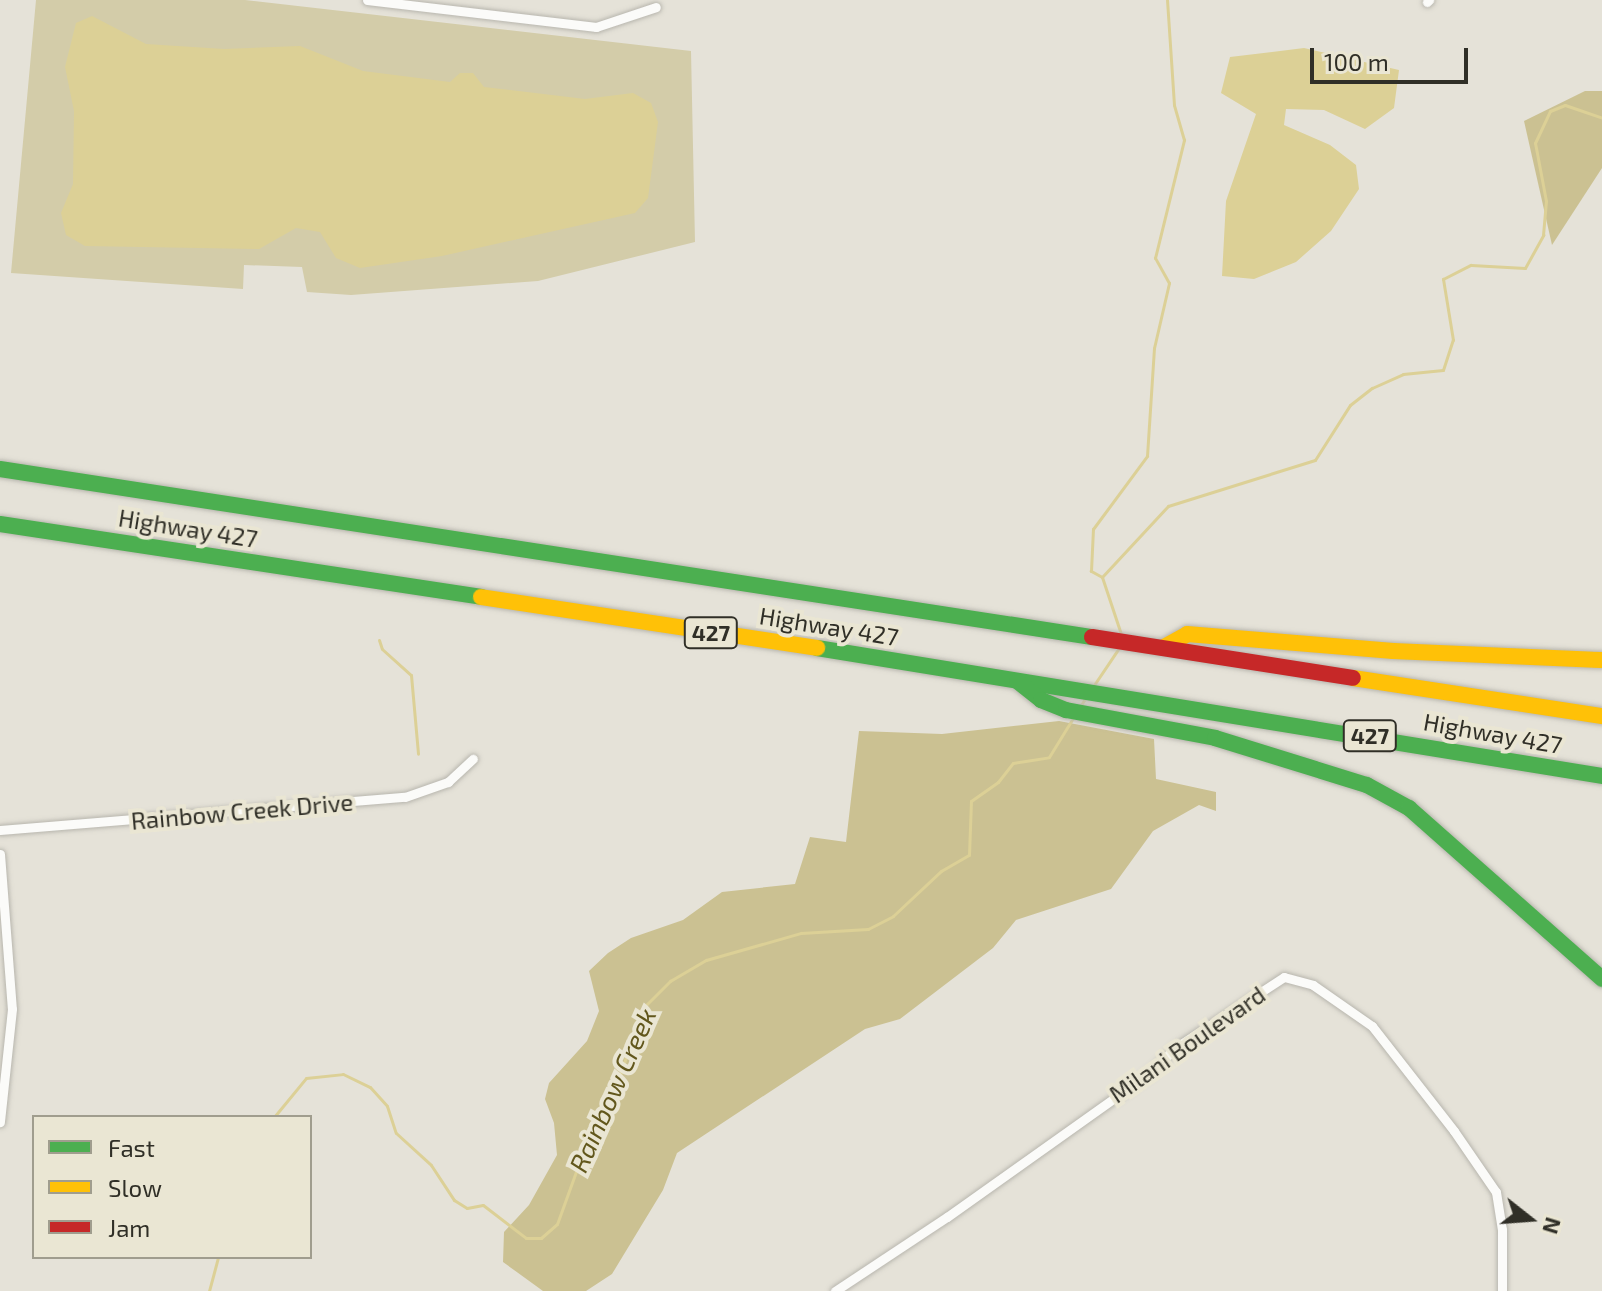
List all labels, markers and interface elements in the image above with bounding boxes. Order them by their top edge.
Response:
scale bar [1314,32,1472,82]
text: 100 m [1324,47,1389,76]
street label: Highway 427 [116,503,260,553]
street label: Highway 427 [757,601,901,651]
road number: 427 [683,615,739,651]
street label: Highway 427 [1421,707,1565,759]
road number: 427 [1342,718,1398,754]
street label: Rainbow Creek Drive [129,787,355,835]
street label: Milani Boulevard [1104,980,1270,1108]
water label: Rainbow Creek [562,1003,662,1177]
legend [32,1115,312,1259]
text: Fast [108,1133,155,1162]
text: Slow [108,1173,162,1202]
north arrow [1490,1179,1570,1259]
text: Jam [108,1213,150,1242]
text: N [1538,1215,1568,1237]

